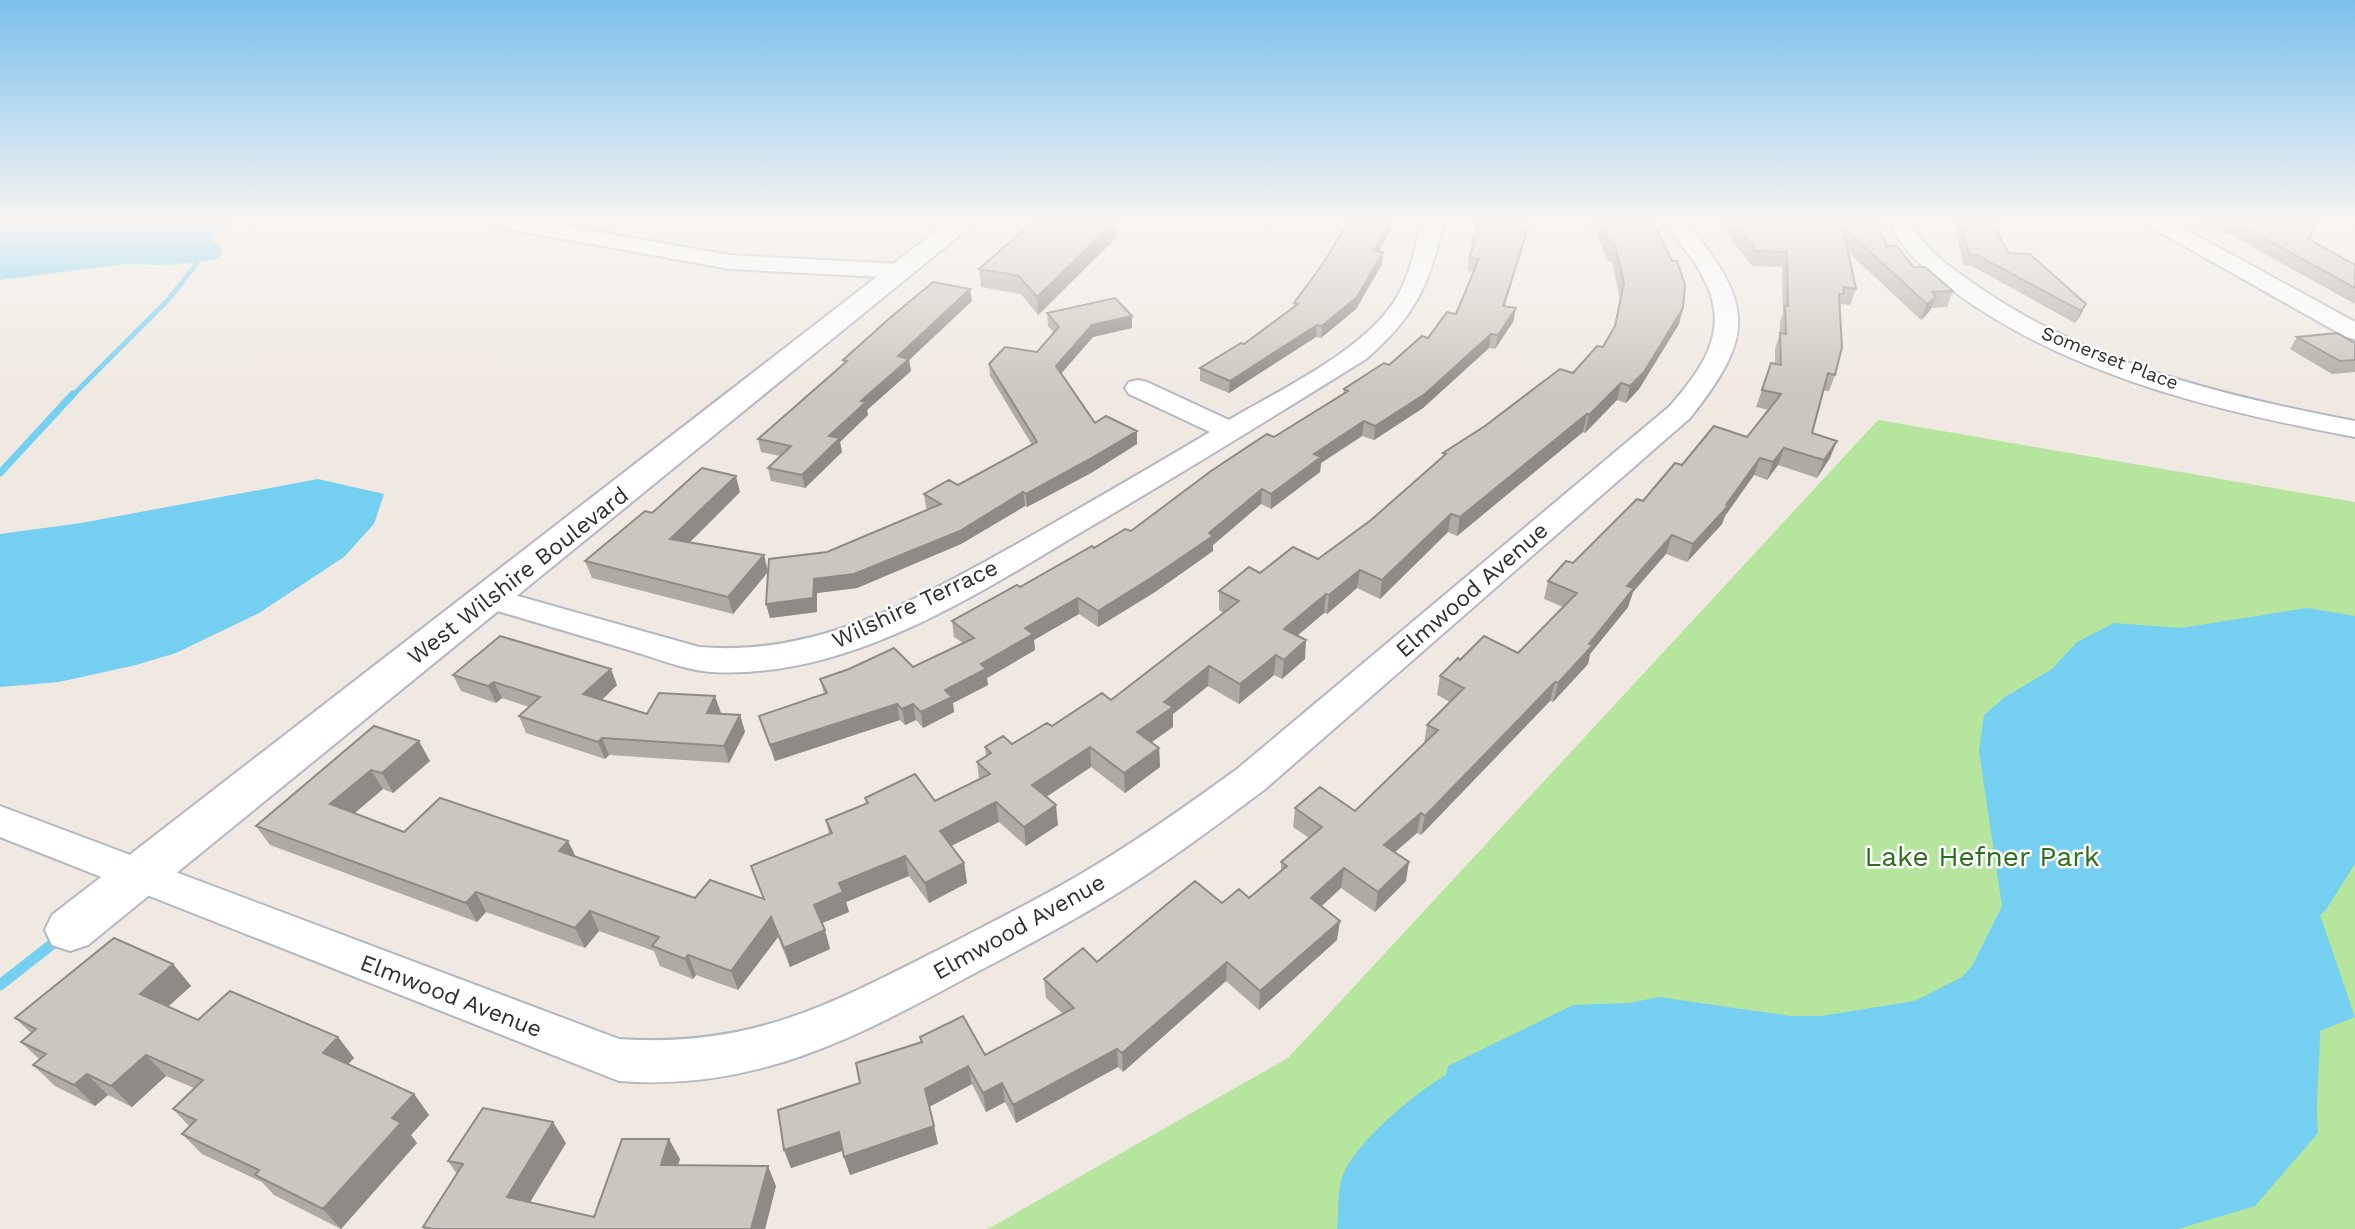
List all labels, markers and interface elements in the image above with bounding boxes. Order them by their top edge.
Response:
street label: Somerset Place [2038,321,2182,395]
street label: West Wilshire Boulevard [402,481,634,671]
street label: Elmwood Avenue [1390,517,1554,663]
street label: Wilshire Terrace [828,554,1002,654]
park label: Lake Hefner Park [1864,840,2100,873]
street label: Elmwood Avenue [928,869,1110,985]
street label: Elmwood Avenue [356,949,546,1043]

